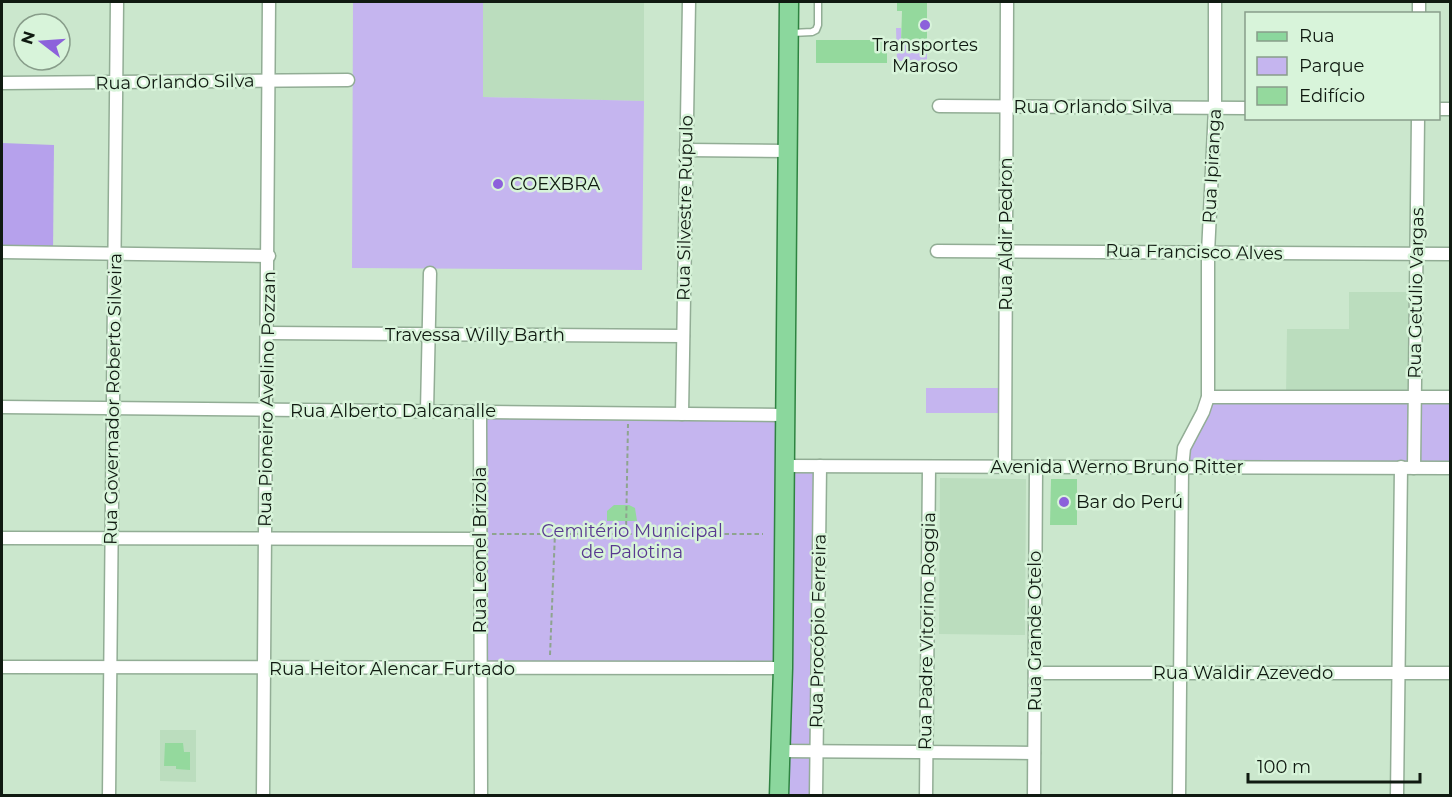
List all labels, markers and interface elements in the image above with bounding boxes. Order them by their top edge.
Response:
north arrow [12,12,72,72]
legend [1245,12,1440,120]
marker: Transportes Maroso [918,18,932,32]
text: Rua [1299,25,1335,47]
text: N [17,29,39,47]
place label: Transportes Maroso [872,34,978,77]
text: Parque [1299,55,1365,77]
street label: Rua Orlando Silva [95,70,255,94]
text: Edifício [1299,85,1365,107]
street label: Rua Orlando Silva [1013,96,1173,118]
street label: Rua Ipiranga [1198,108,1226,224]
street label: Rua Silvestre Rúpulo [672,115,698,301]
street label: Rua Aldir Pedron [995,157,1017,311]
place label: COEXBRA [510,173,600,195]
marker: COEXBRA [491,177,505,191]
street label: Rua Getúlio Vargas [1404,207,1428,379]
street label: Rua Francisco Alves [1105,239,1283,265]
street label: Rua Governador Roberto Silveira [99,253,127,545]
street label: Rua Pioneiro Avelino Pozzan [254,271,280,527]
street label: Travessa Willy Barth [385,324,565,346]
street label: Rua Alberto Dalcanalle [290,400,496,422]
street label: Avenida Werno Bruno Ritter [990,456,1244,478]
street label: Rua Leonel Brizola [469,467,491,633]
place label: Bar do Perú [1076,491,1183,513]
marker: Bar do Perú [1057,495,1071,509]
street label: Rua Padre Vitorino Roggia [914,512,940,750]
park label: Cemitério Municipal de Palotina [541,520,723,563]
street label: Rua Procópio Ferreira [805,534,831,728]
street label: Rua Grande Otelo [1024,551,1046,711]
street label: Rua Heitor Alencar Furtado [269,658,515,680]
street label: Rua Waldir Azevedo [1153,662,1333,684]
scale bar [1248,746,1420,784]
text: 100 m [1257,756,1311,778]

